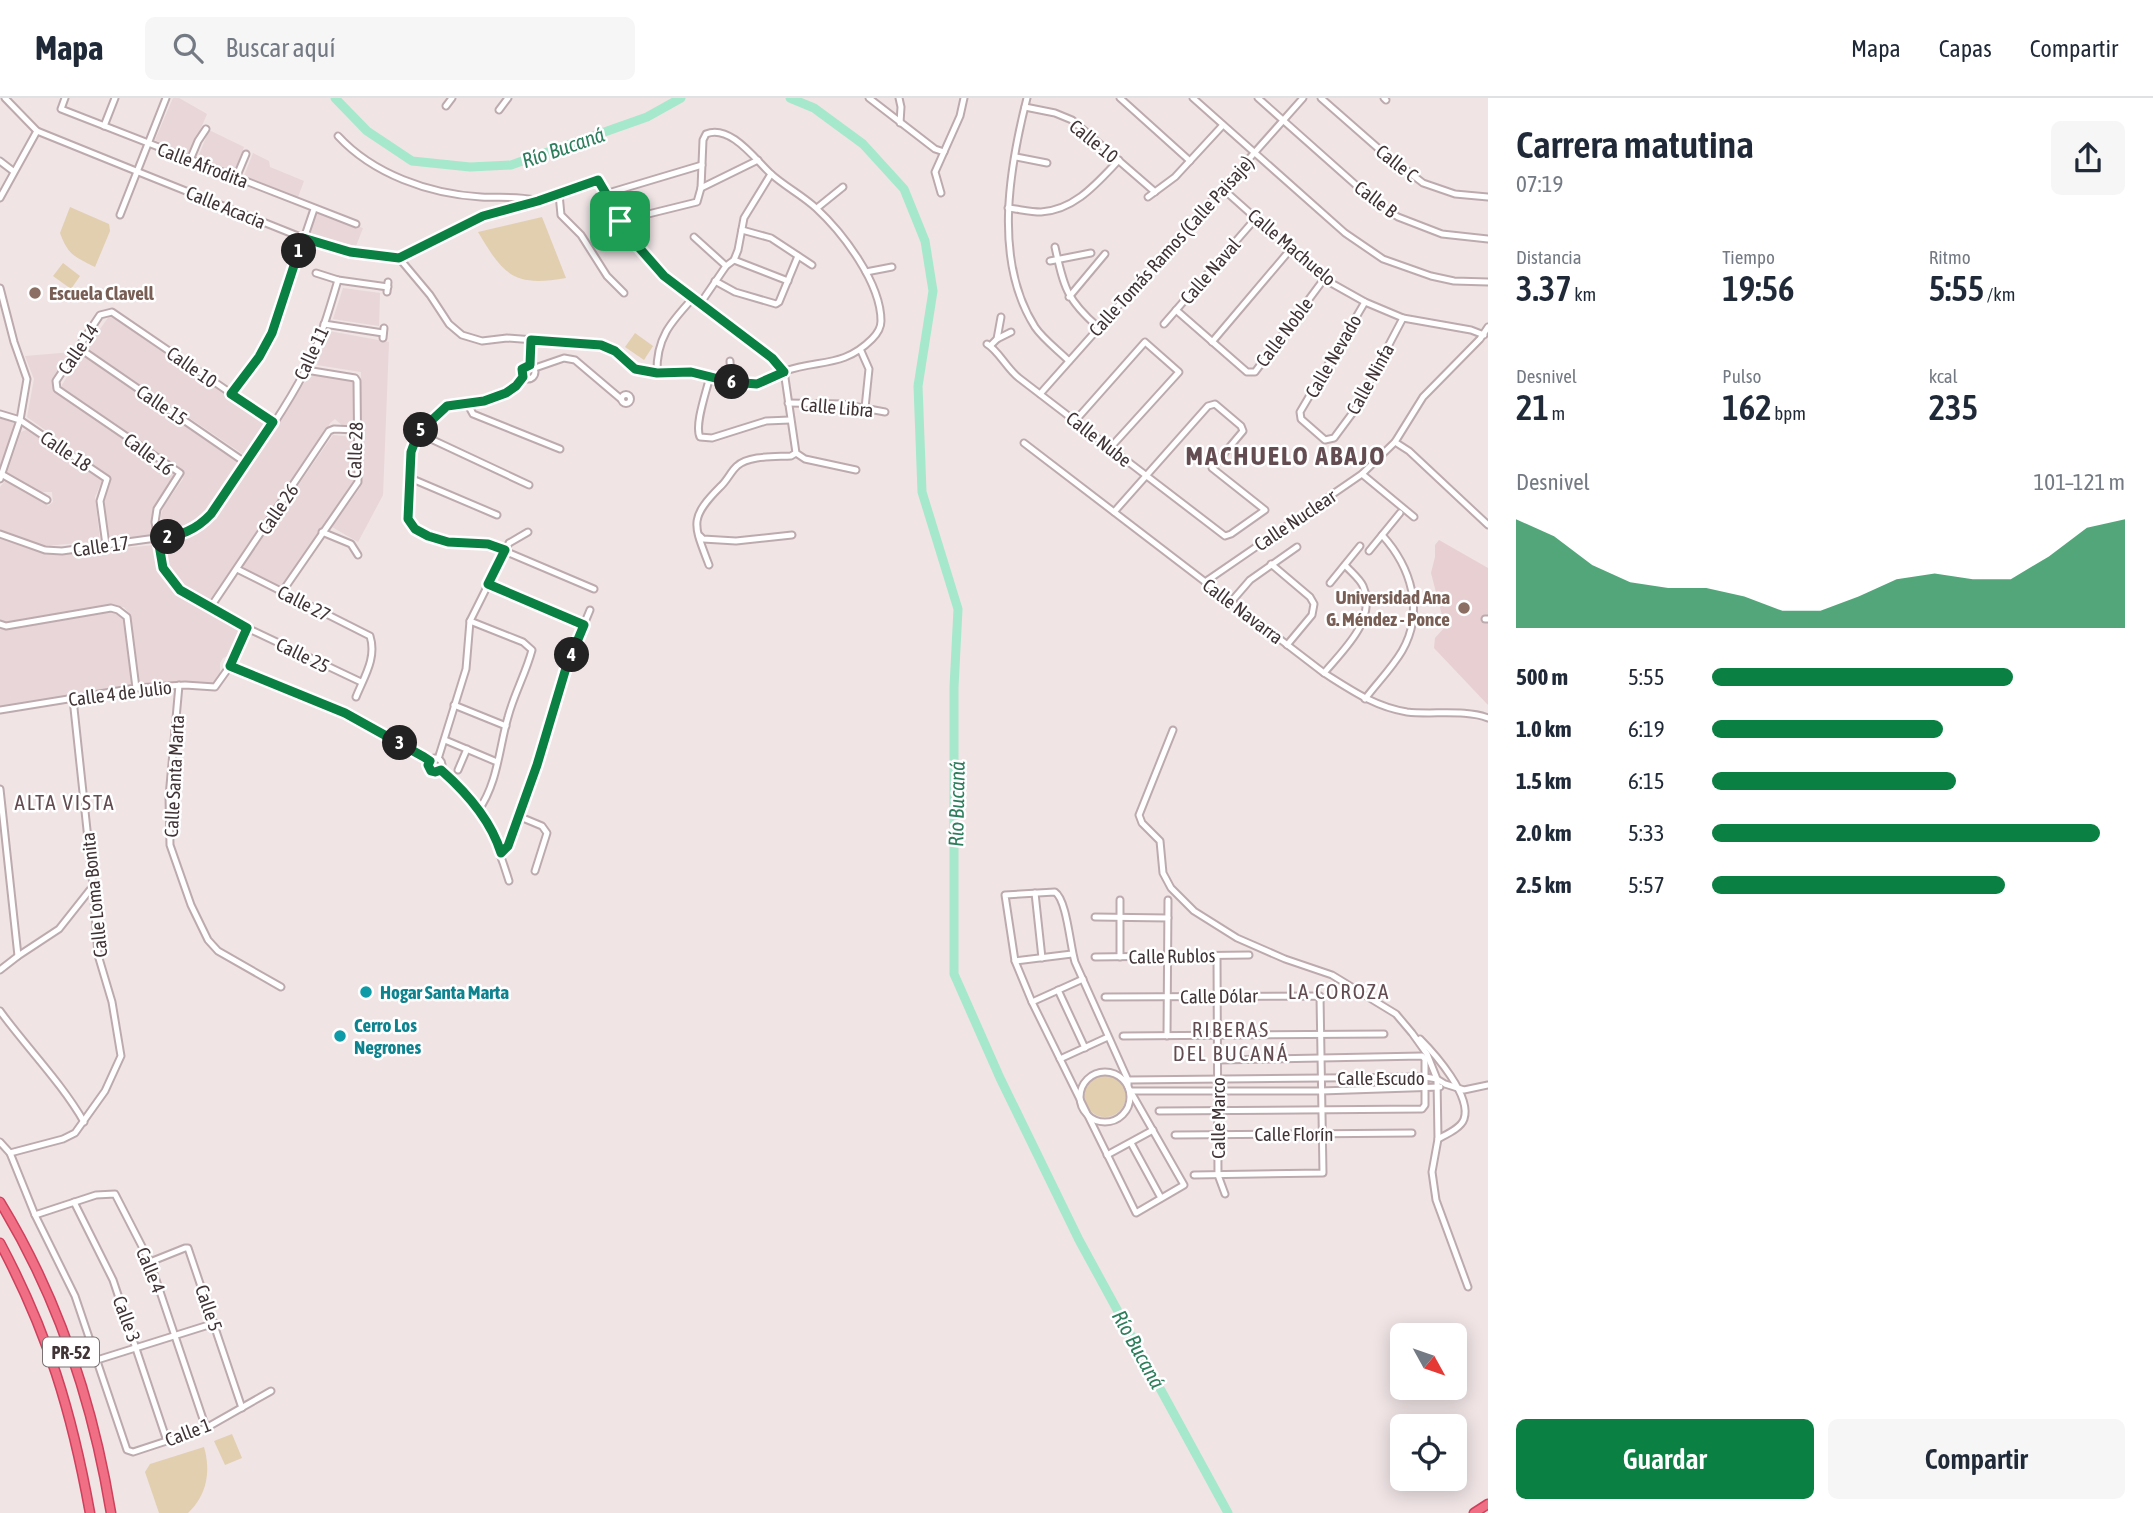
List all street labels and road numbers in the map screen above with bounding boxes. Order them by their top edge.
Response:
street label: Calle 10 [1065,115,1123,167]
street label: Calle Afrodita [155,138,251,192]
street label: Calle C [1372,140,1423,186]
street label: Calle Tomás Ramos (Calle Paisaje) [1084,151,1258,341]
street label: Calle B [1350,176,1402,222]
street label: Calle Acacia [183,181,269,233]
street label: Calle Machuelo [1244,204,1340,290]
street label: Calle Naval [1175,234,1245,308]
street label: Calle Noble [1251,293,1317,371]
street label: Calle Nevado [1300,310,1366,402]
street label: Calle 14 [53,319,103,379]
street label: Calle 11 [289,323,333,383]
street label: Calle Ninfa [1342,340,1398,418]
street label: Calle 10 [163,342,221,392]
street label: Calle 15 [132,380,192,430]
street label: Calle Libra [800,393,874,421]
street label: Calle Nube [1062,407,1136,471]
street label: Calle 28 [343,421,367,479]
street label: Calle 18 [36,426,96,476]
street label: Calle 16 [120,428,178,480]
street label: Calle 26 [253,479,303,539]
street label: Calle Nuclear [1250,484,1340,555]
street label: Calle 17 [72,531,130,561]
street label: Calle Navarra [1199,574,1287,648]
street label: Calle 27 [274,580,334,626]
street label: Calle 25 [273,633,333,677]
street label: Calle 4 de Julio [67,676,173,710]
street label: Calle Santa Marta [160,714,188,838]
street label: Calle Loma Bonita [76,831,112,959]
street label: Calle Rublos [1128,944,1216,968]
street label: Calle Dólar [1180,984,1258,1008]
street label: Calle Escudo [1337,1067,1425,1089]
street label: Calle Marco [1207,1077,1229,1159]
street label: Calle Florín [1254,1123,1334,1145]
street label: Calle 4 [132,1244,170,1296]
street label: Calle 5 [191,1282,227,1334]
street label: Calle 3 [109,1293,145,1345]
road number: PR-52 [43,1338,99,1366]
street label: Calle 1 [162,1413,214,1451]

